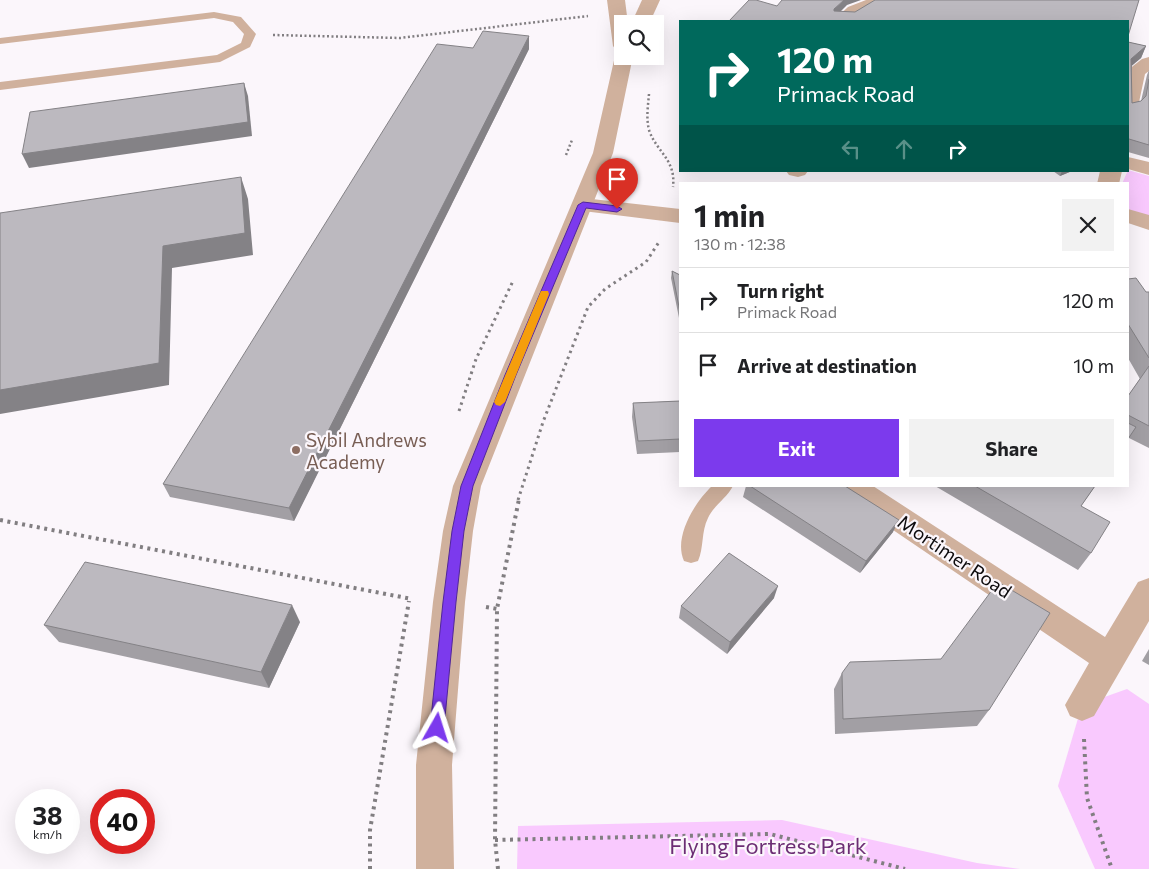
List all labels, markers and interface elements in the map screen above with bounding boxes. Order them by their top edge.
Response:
map controls [614,15,664,65]
button: search [614,15,664,65]
text: 120 m [777,37,873,80]
icon: right [694,40,759,105]
text: Primack Road [777,80,914,107]
icon: left [837,135,865,163]
icon: ahead [890,135,918,163]
icon: right [943,135,971,163]
pin [596,158,638,209]
icon: arrive [603,165,631,193]
text: 1 min [694,196,765,233]
button: close [1062,199,1114,251]
text: 130 m · 12:38 [694,234,786,253]
text: Turn right [737,279,824,302]
icon: right [694,286,722,314]
text: 120 m [1063,289,1114,312]
text: Primack Road [737,302,837,321]
icon: arrive [694,351,722,379]
text: Arrive at destination [737,354,917,377]
text: 10 m [1073,354,1114,377]
button: Exit [694,419,899,477]
button: Share [909,419,1114,477]
place label: Sybil Andrews Academy [306,428,427,473]
marker: Sybil Andrews Academy [290,444,302,456]
street label: Mortimer Road [894,510,1016,602]
position arrow [410,701,462,753]
speed limit sign: 40 [90,789,155,854]
text: 38 [32,800,63,830]
text: km/h [33,827,62,841]
park label: Flying Fortress Park [669,832,867,859]

